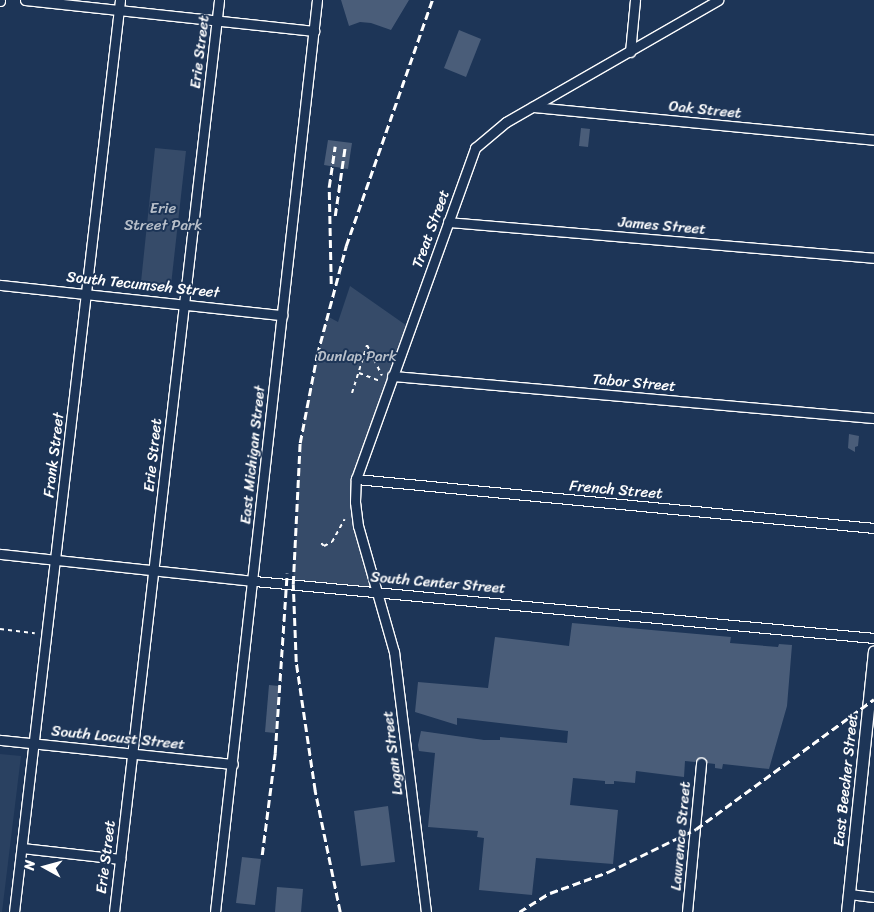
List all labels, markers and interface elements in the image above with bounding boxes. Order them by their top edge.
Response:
street label: Erie Street [187,14,213,90]
street label: Oak Street [668,97,742,123]
street label: Treat Street [408,187,454,271]
park label: Erie Street Park [124,199,202,234]
street label: James Street [617,213,707,239]
street label: South Tecumseh Street [66,268,220,302]
park label: Dunlap Park [317,348,397,366]
street label: Tabor Street [591,370,677,396]
street label: East Michigan Street [237,385,269,525]
street label: Frank Street [40,412,68,498]
street label: Erie Street [140,417,166,493]
street label: French Street [569,477,663,503]
street label: South Center Street [369,568,507,598]
street label: Logan Street [379,710,407,796]
street label: East Beecher Street [830,712,862,848]
street label: South Locust Street [50,722,186,754]
street label: Lawrence Street [667,781,695,891]
street label: Erie Street [93,819,119,895]
north arrow [20,842,70,892]
text: N [17,859,43,871]

